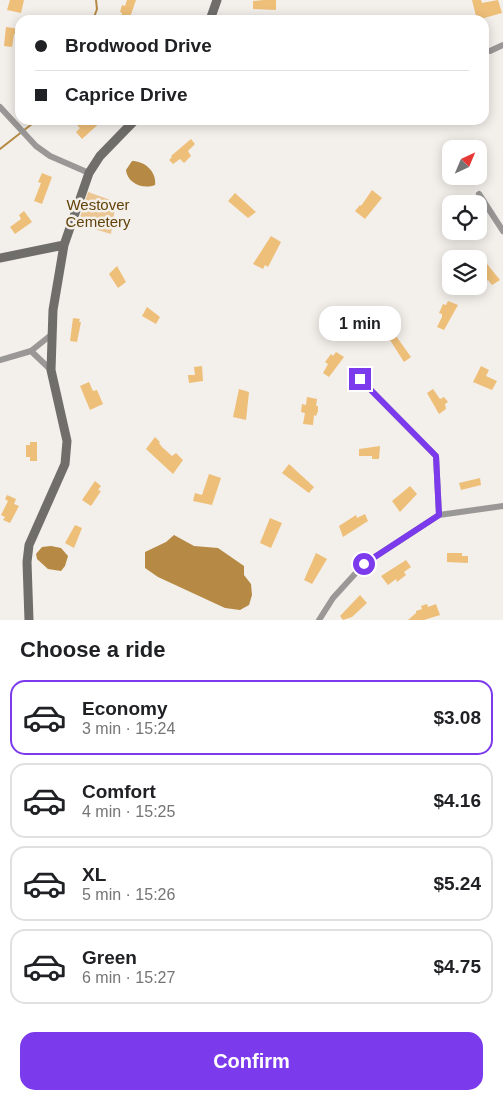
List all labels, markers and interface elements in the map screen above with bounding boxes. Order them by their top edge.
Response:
text: Brodwood Drive [65,35,212,56]
text: Caprice Drive [65,84,188,105]
north arrow [442,140,488,185]
map controls [442,140,487,295]
button: locate [442,195,487,240]
park label: Westover Cemetery [65,196,131,230]
button: layers [442,250,487,295]
callout: 1 min [319,306,401,342]
text: 1 min [339,315,381,332]
route end [349,368,371,390]
route start [353,553,375,575]
text: Choose a ride [20,637,165,662]
icon: car [22,695,67,740]
text: Economy [82,698,168,719]
text: $3.08 [433,707,481,728]
text: 3 min · 15:24 [82,720,175,737]
icon: car [22,778,67,823]
text: Comfort [82,781,156,802]
text: $4.16 [433,790,481,811]
text: 4 min · 15:25 [82,803,175,820]
icon: car [22,861,67,906]
text: XL [82,864,106,885]
text: $5.24 [433,873,481,894]
text: 5 min · 15:26 [82,886,175,903]
icon: car [22,944,67,989]
text: Green [82,947,137,968]
text: $4.75 [433,956,481,977]
text: 6 min · 15:27 [82,969,175,986]
button: Confirm [20,1032,483,1090]

